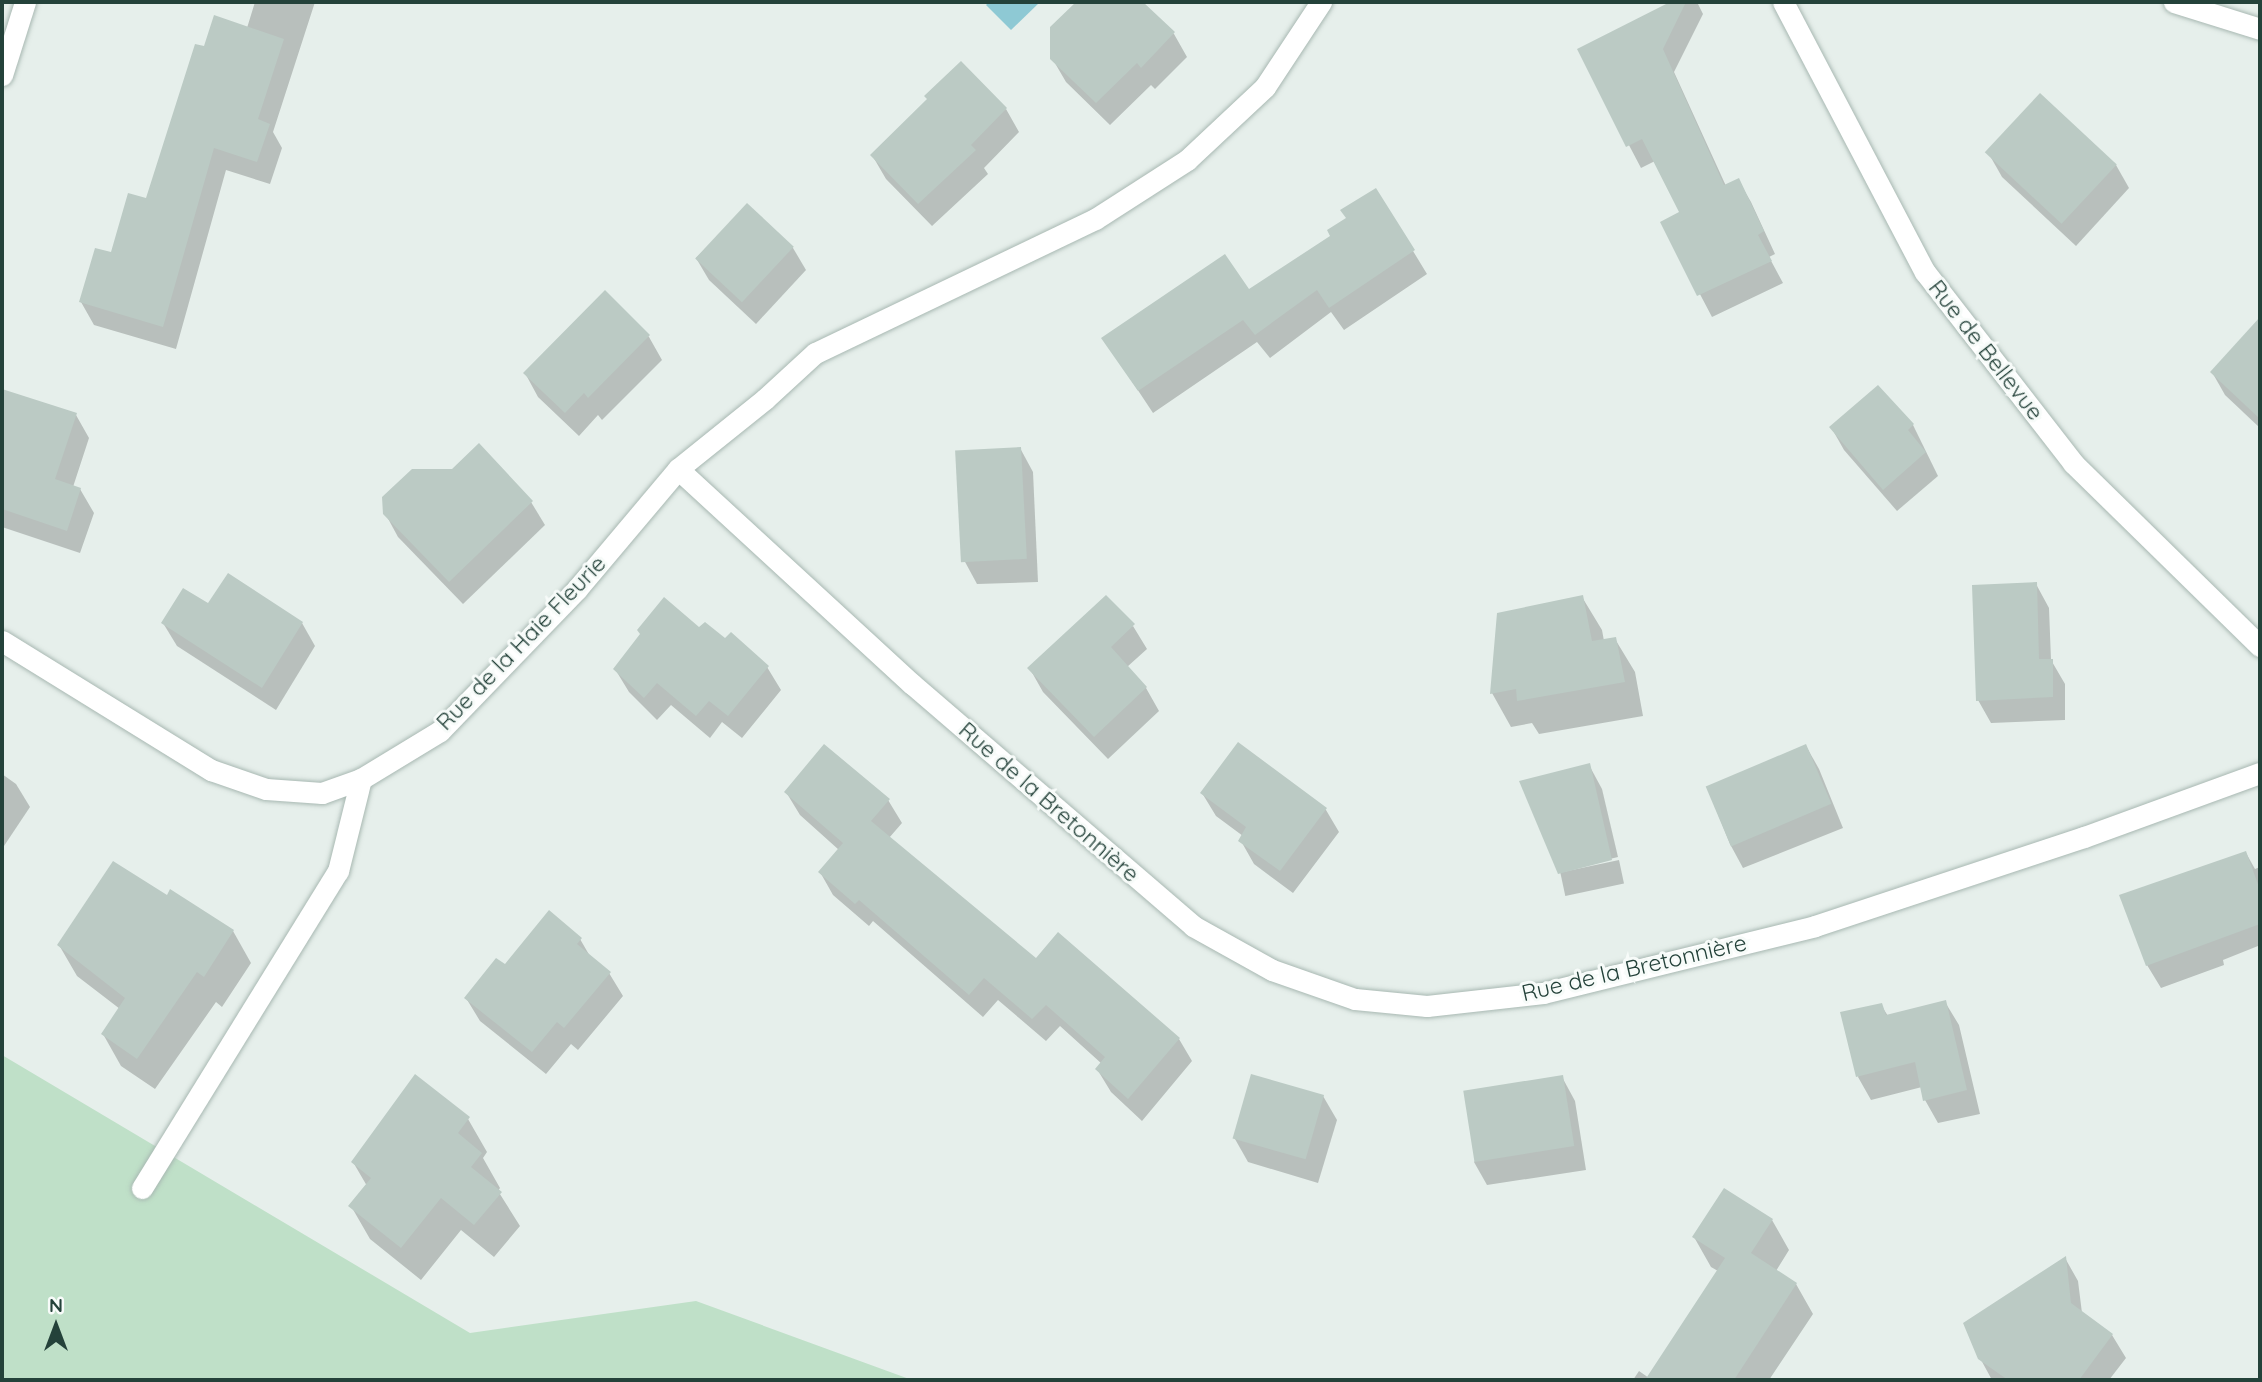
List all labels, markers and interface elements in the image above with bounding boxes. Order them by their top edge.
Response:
street label: Rue de Bellevue [1923,274,2049,426]
street label: Rue de la Haie Fleurie [431,550,611,736]
street label: Rue de la Bretonnière [953,716,1145,888]
street label: Rue de la Bretonnière [1519,929,1749,1007]
north arrow [21,1291,91,1361]
text: N [49,1293,63,1317]

